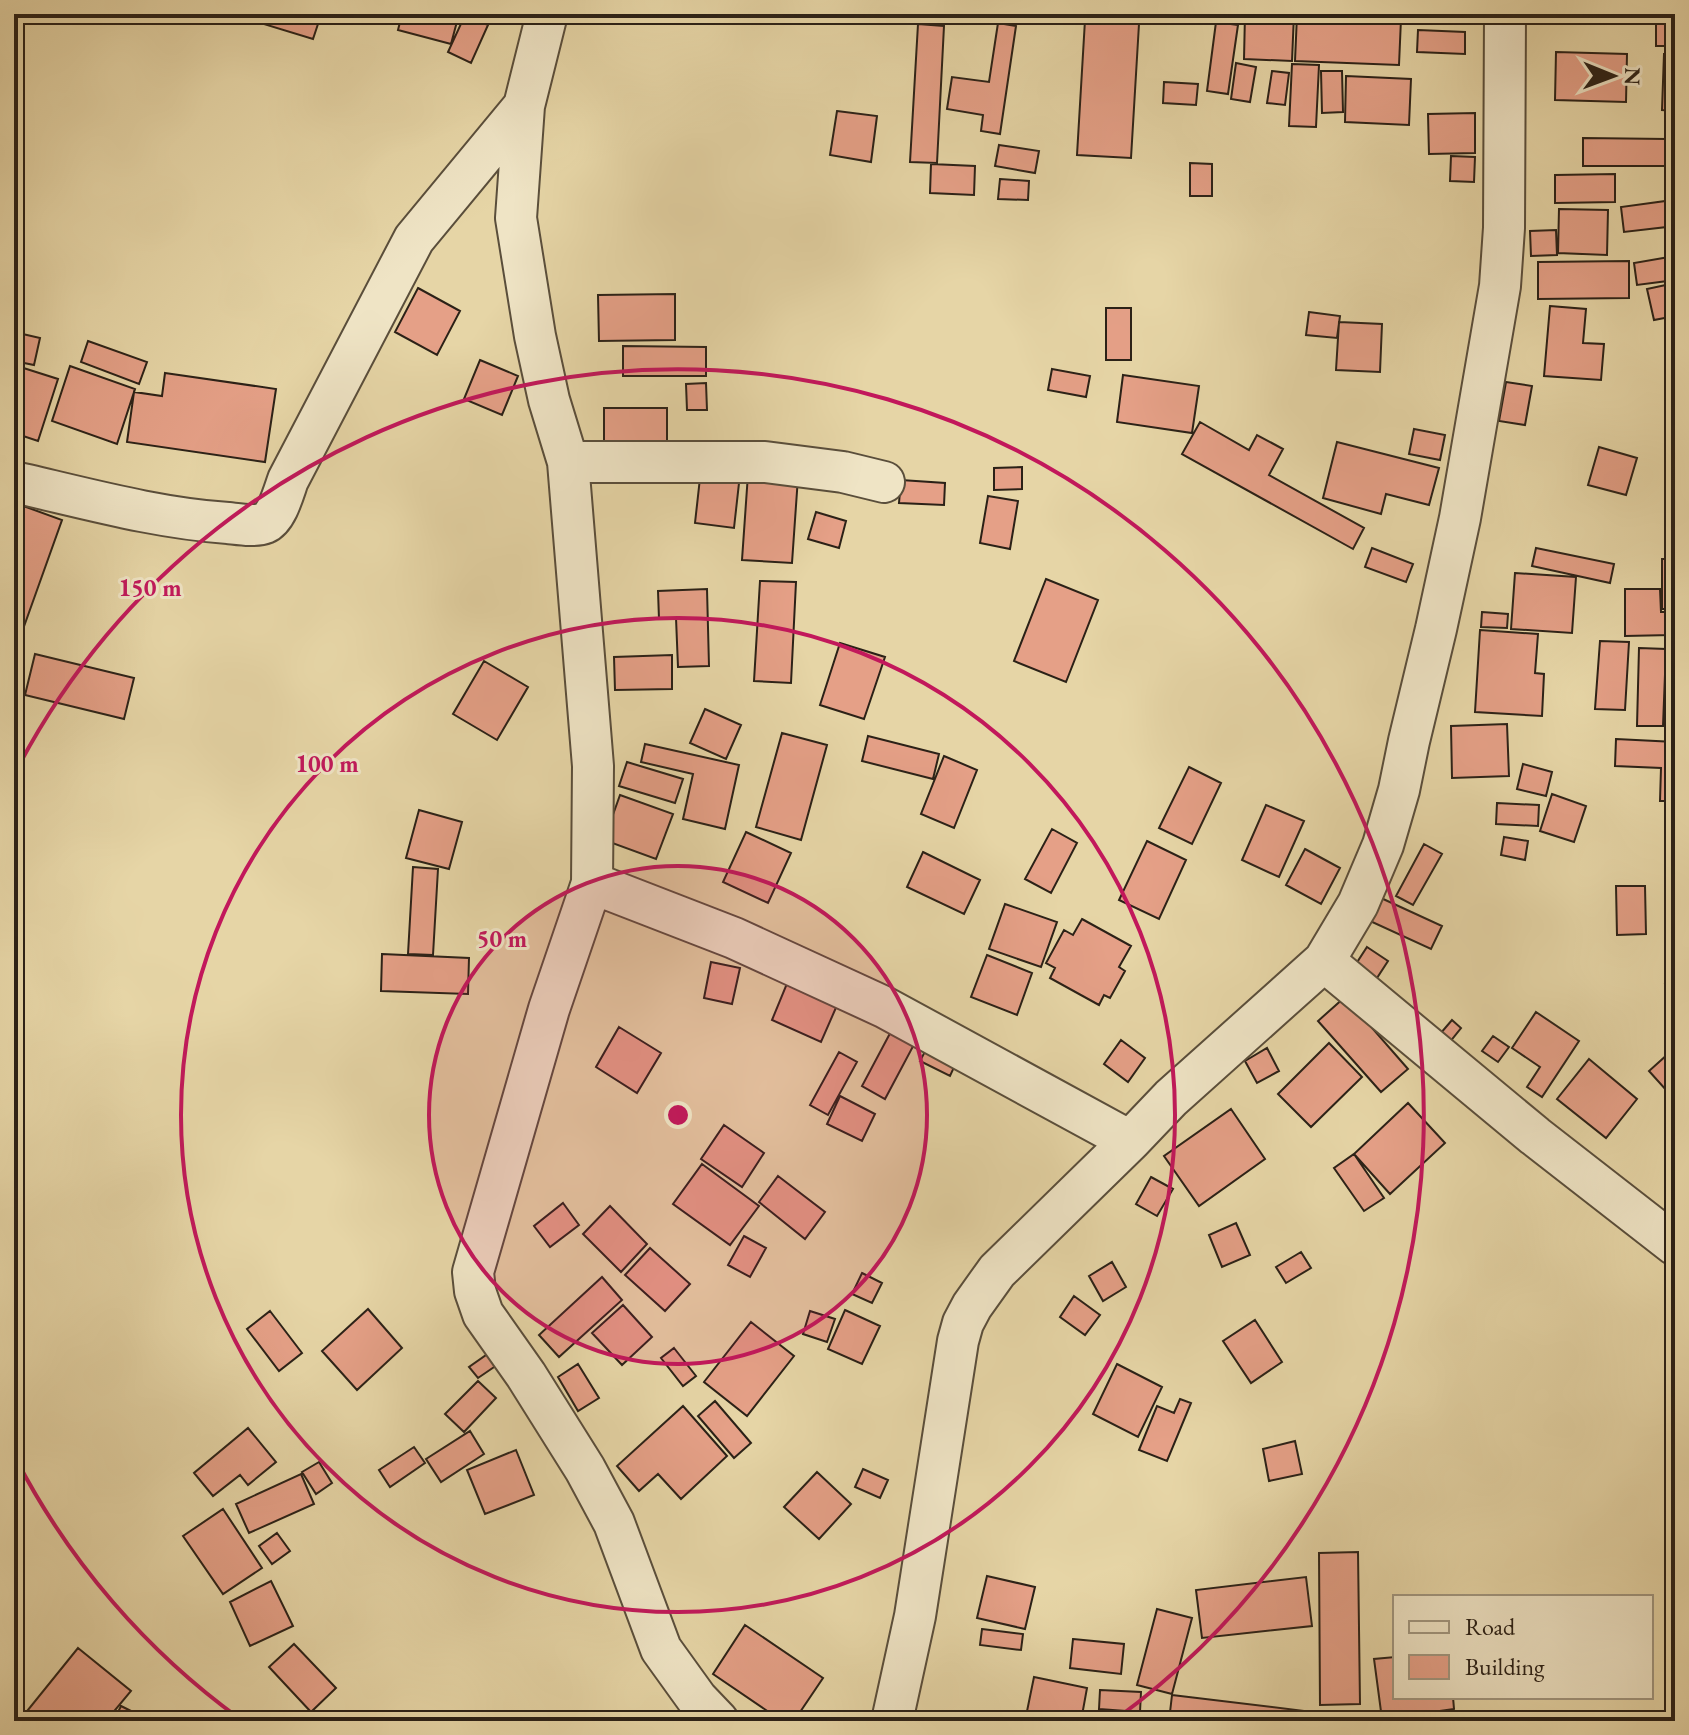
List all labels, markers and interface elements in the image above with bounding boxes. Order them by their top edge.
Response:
north arrow [1573,36,1653,116]
text: N [1618,67,1647,86]
text: 150 m [118,572,182,603]
text: 100 m [295,748,359,779]
text: 50 m [477,923,527,954]
centre of rings [664,1101,692,1129]
legend [1393,1595,1653,1699]
text: Road [1465,1611,1516,1642]
text: Building [1465,1651,1545,1682]

